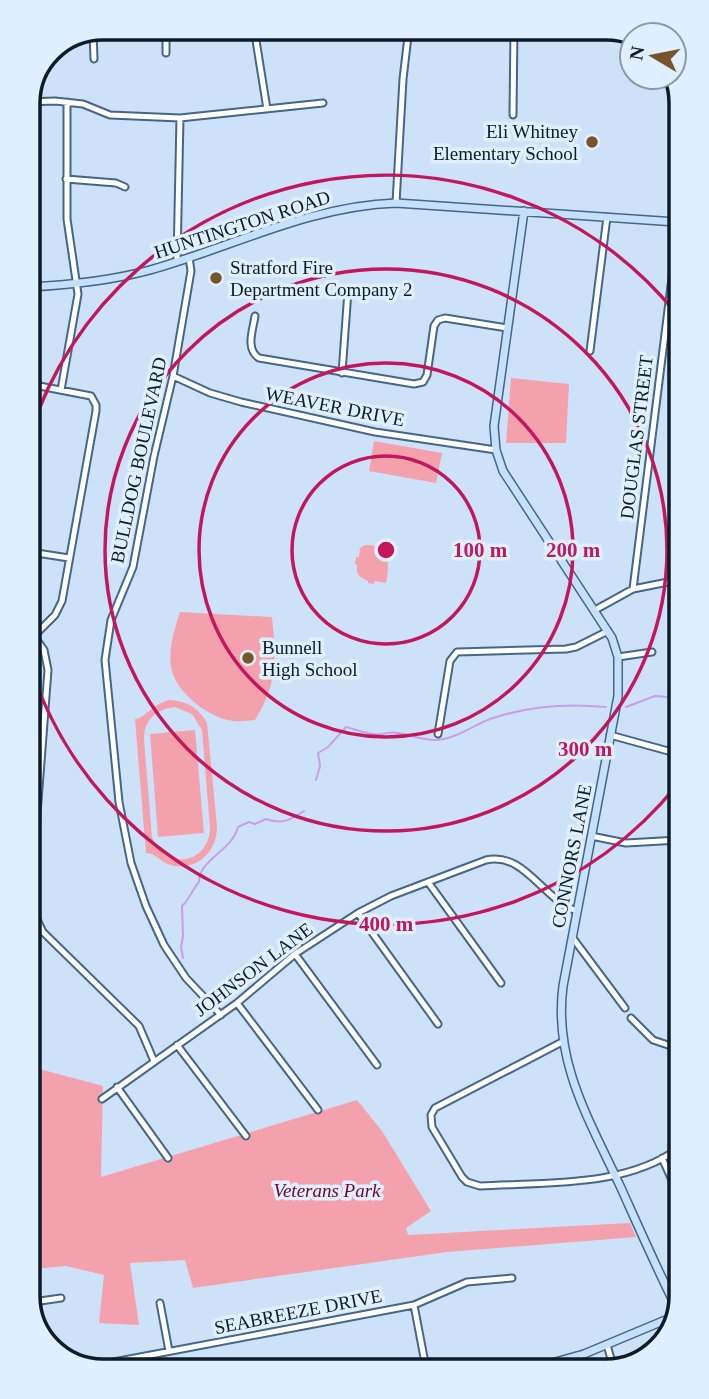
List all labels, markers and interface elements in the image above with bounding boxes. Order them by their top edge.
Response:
north arrow [618,21,688,91]
text: N [625,44,648,62]
place label: Eli Whitney Elementary School [433,121,578,164]
marker: Eli Whitney Elementary School [584,134,600,150]
street label: HUNTINGTON ROAD [151,186,333,263]
place label: Stratford Fire Department Company 2 [230,257,413,300]
marker: Stratford Fire Department Company 2 [208,270,224,286]
street label: DOUGLAS STREET [616,353,657,520]
street label: BULLDOG BOULEVARD [106,355,171,565]
street label: WEAVER DRIVE [263,383,406,430]
centre of rings [374,538,398,562]
text: 100 m [453,538,508,562]
text: 200 m [546,538,601,562]
place label: Bunnell High School [262,637,358,680]
marker: Bunnell High School [240,650,256,666]
text: 300 m [558,737,613,761]
street label: CONNORS LANE [547,782,596,930]
text: 400 m [359,912,414,936]
street label: JOHNSON LANE [190,918,316,1021]
park label: Veterans Park [273,1180,381,1201]
street label: SEABREEZE DRIVE [212,1285,384,1338]

